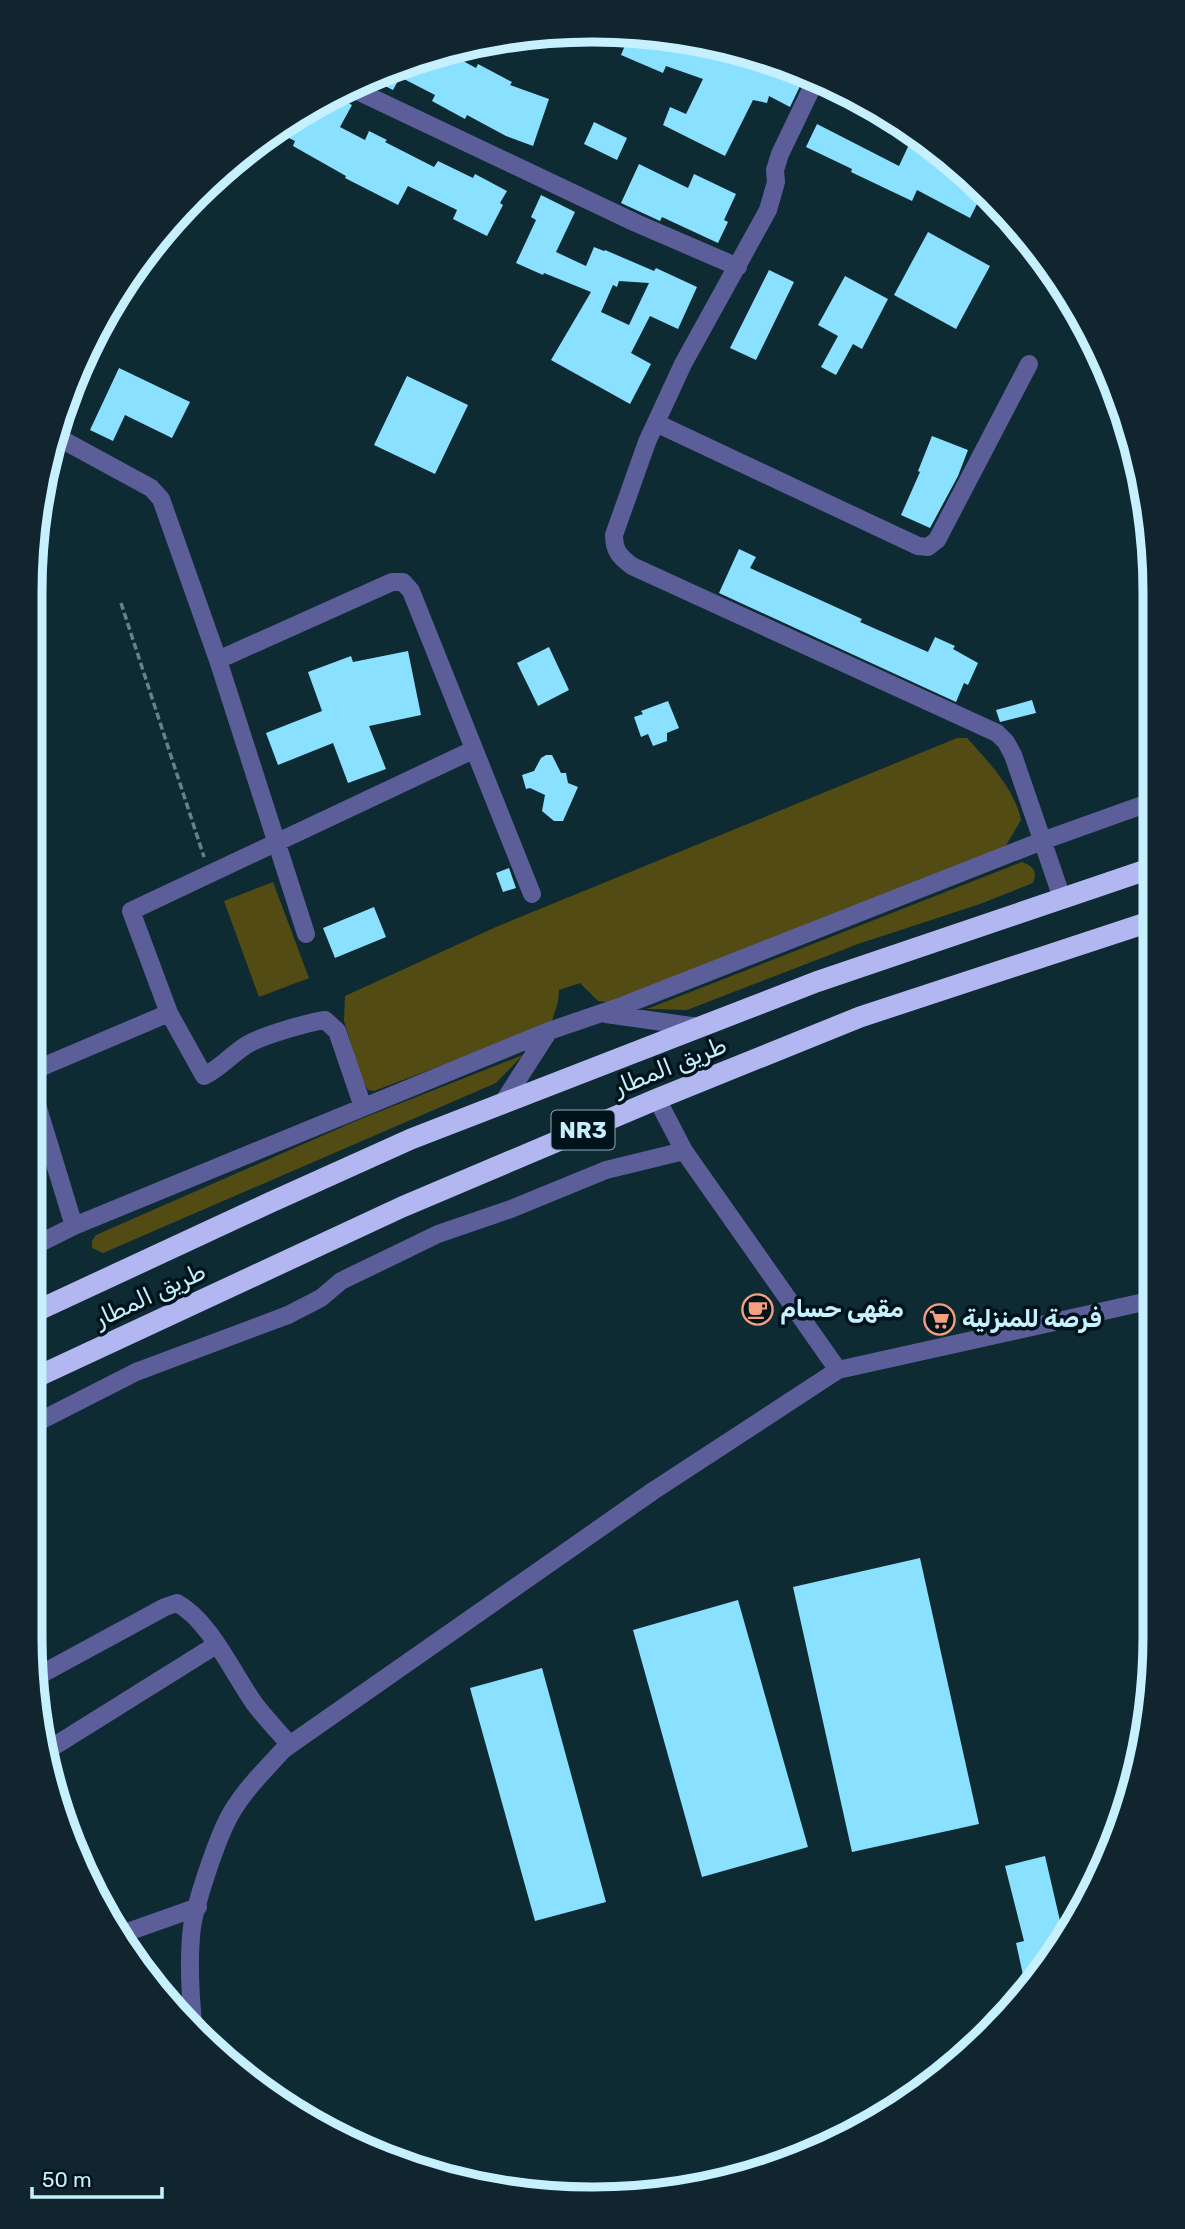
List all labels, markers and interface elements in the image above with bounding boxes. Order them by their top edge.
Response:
street label: طريق المطار [608,1031,731,1102]
road number: NR3 [552,1110,614,1149]
street label: طريق المطار [88,1257,210,1334]
cafe icon: مقهى حسام [740,1292,774,1326]
place label: مقهى حسام [780,1295,904,1325]
supermarket icon: فرصة للمنزلية [922,1302,956,1336]
place label: فرصة للمنزلية [962,1305,1102,1333]
scale bar [32,2156,161,2200]
text: 50 m [42,2167,92,2192]

